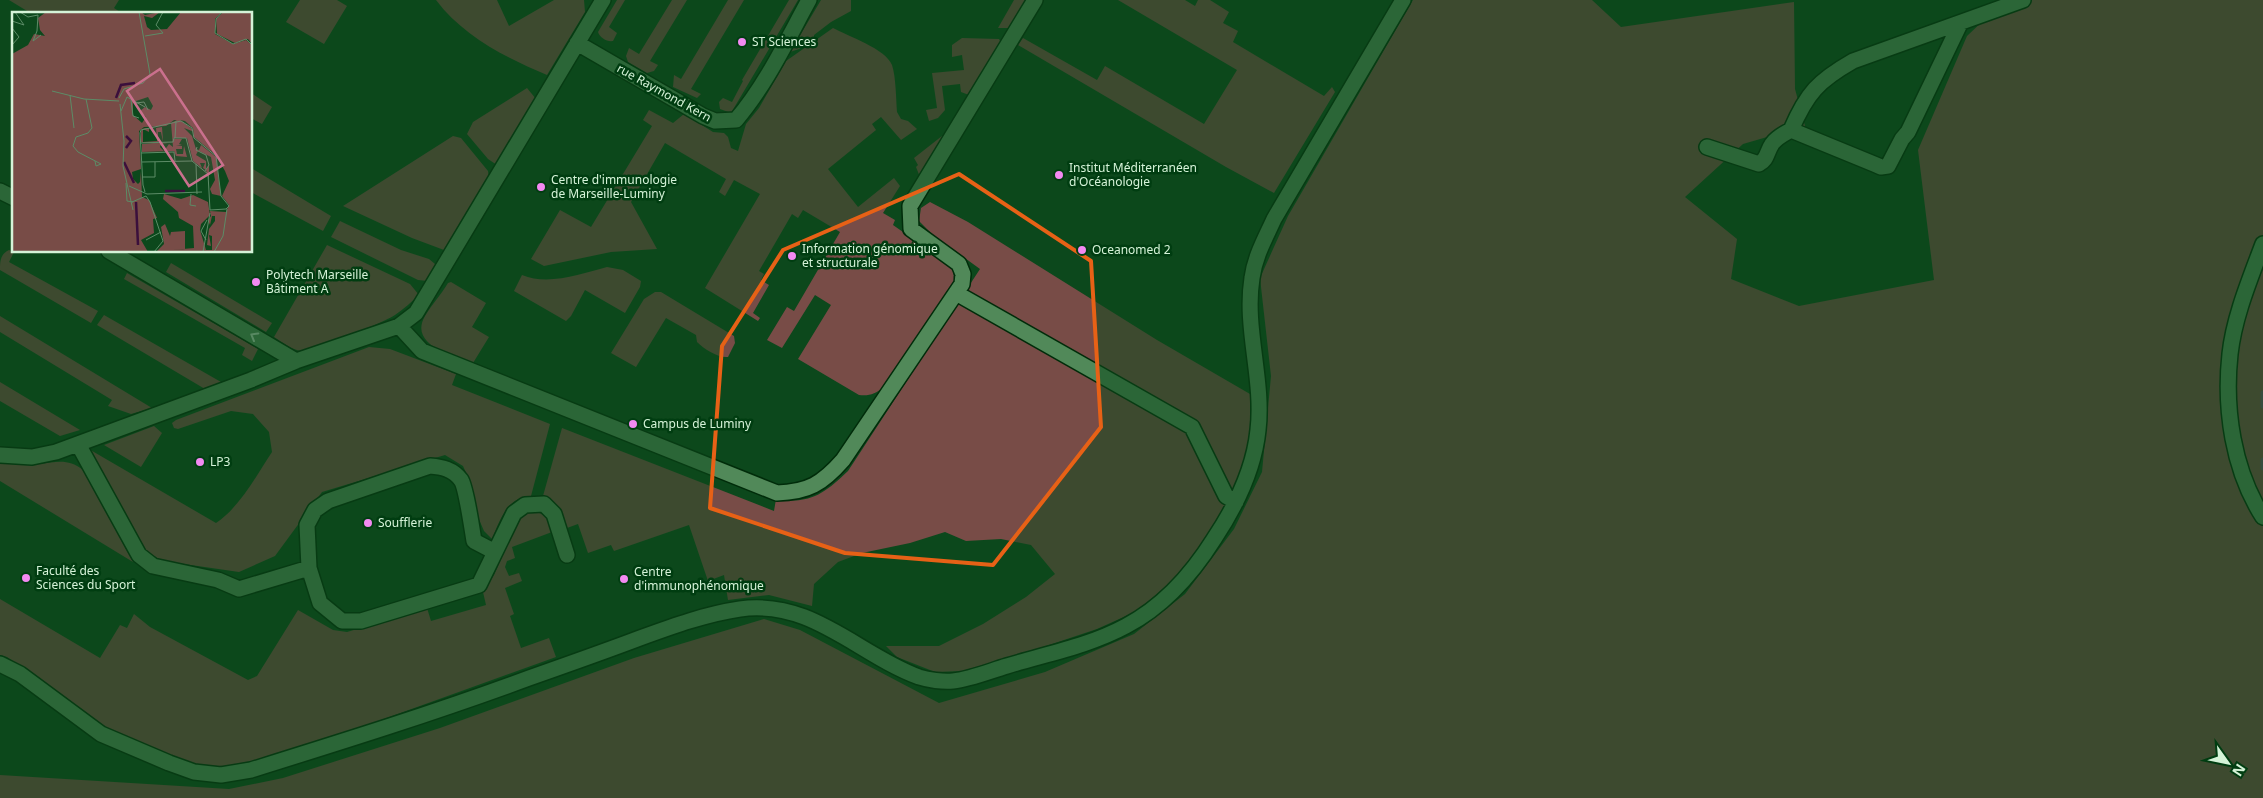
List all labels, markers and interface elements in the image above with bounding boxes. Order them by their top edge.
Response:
inset map [12,12,252,252]
place label: ST Sciences [752,33,817,50]
marker: ST Sciences [736,36,748,48]
street label: rue Raymond Kern [614,60,715,126]
place label: Institut Méditerranéen d'Océanologie [1069,159,1197,190]
marker: Institut Méditerranéen d'Océanologie [1053,169,1065,181]
place label: Centre d'immunologie de Marseille-Luminy [551,171,677,202]
marker: Centre d'immunologie de Marseille-Luminy [535,181,547,193]
place label: Information génomique et structurale [802,240,938,271]
place label: Oceanomed 2 [1092,241,1171,258]
marker: Oceanomed 2 [1076,244,1088,256]
marker: Information génomique et structurale [786,250,798,262]
place label: Polytech Marseille Bâtiment A [266,266,369,297]
marker: Polytech Marseille Bâtiment A [250,276,262,288]
one-way arrow [250,333,259,343]
place label: Campus de Luminy [643,415,752,432]
marker: Campus de Luminy [627,418,639,430]
place label: LP3 [210,453,231,470]
marker: LP3 [194,456,206,468]
place label: Soufflerie [378,514,432,531]
marker: Soufflerie [362,517,374,529]
place label: Faculté des Sciences du Sport [36,562,136,593]
place label: Centre d'immunophénomique [634,563,764,594]
marker: Faculté des Sciences du Sport [20,572,32,584]
marker: Centre d'immunophénomique [618,573,630,585]
north arrow [2203,738,2253,788]
text: N [2228,760,2250,780]

